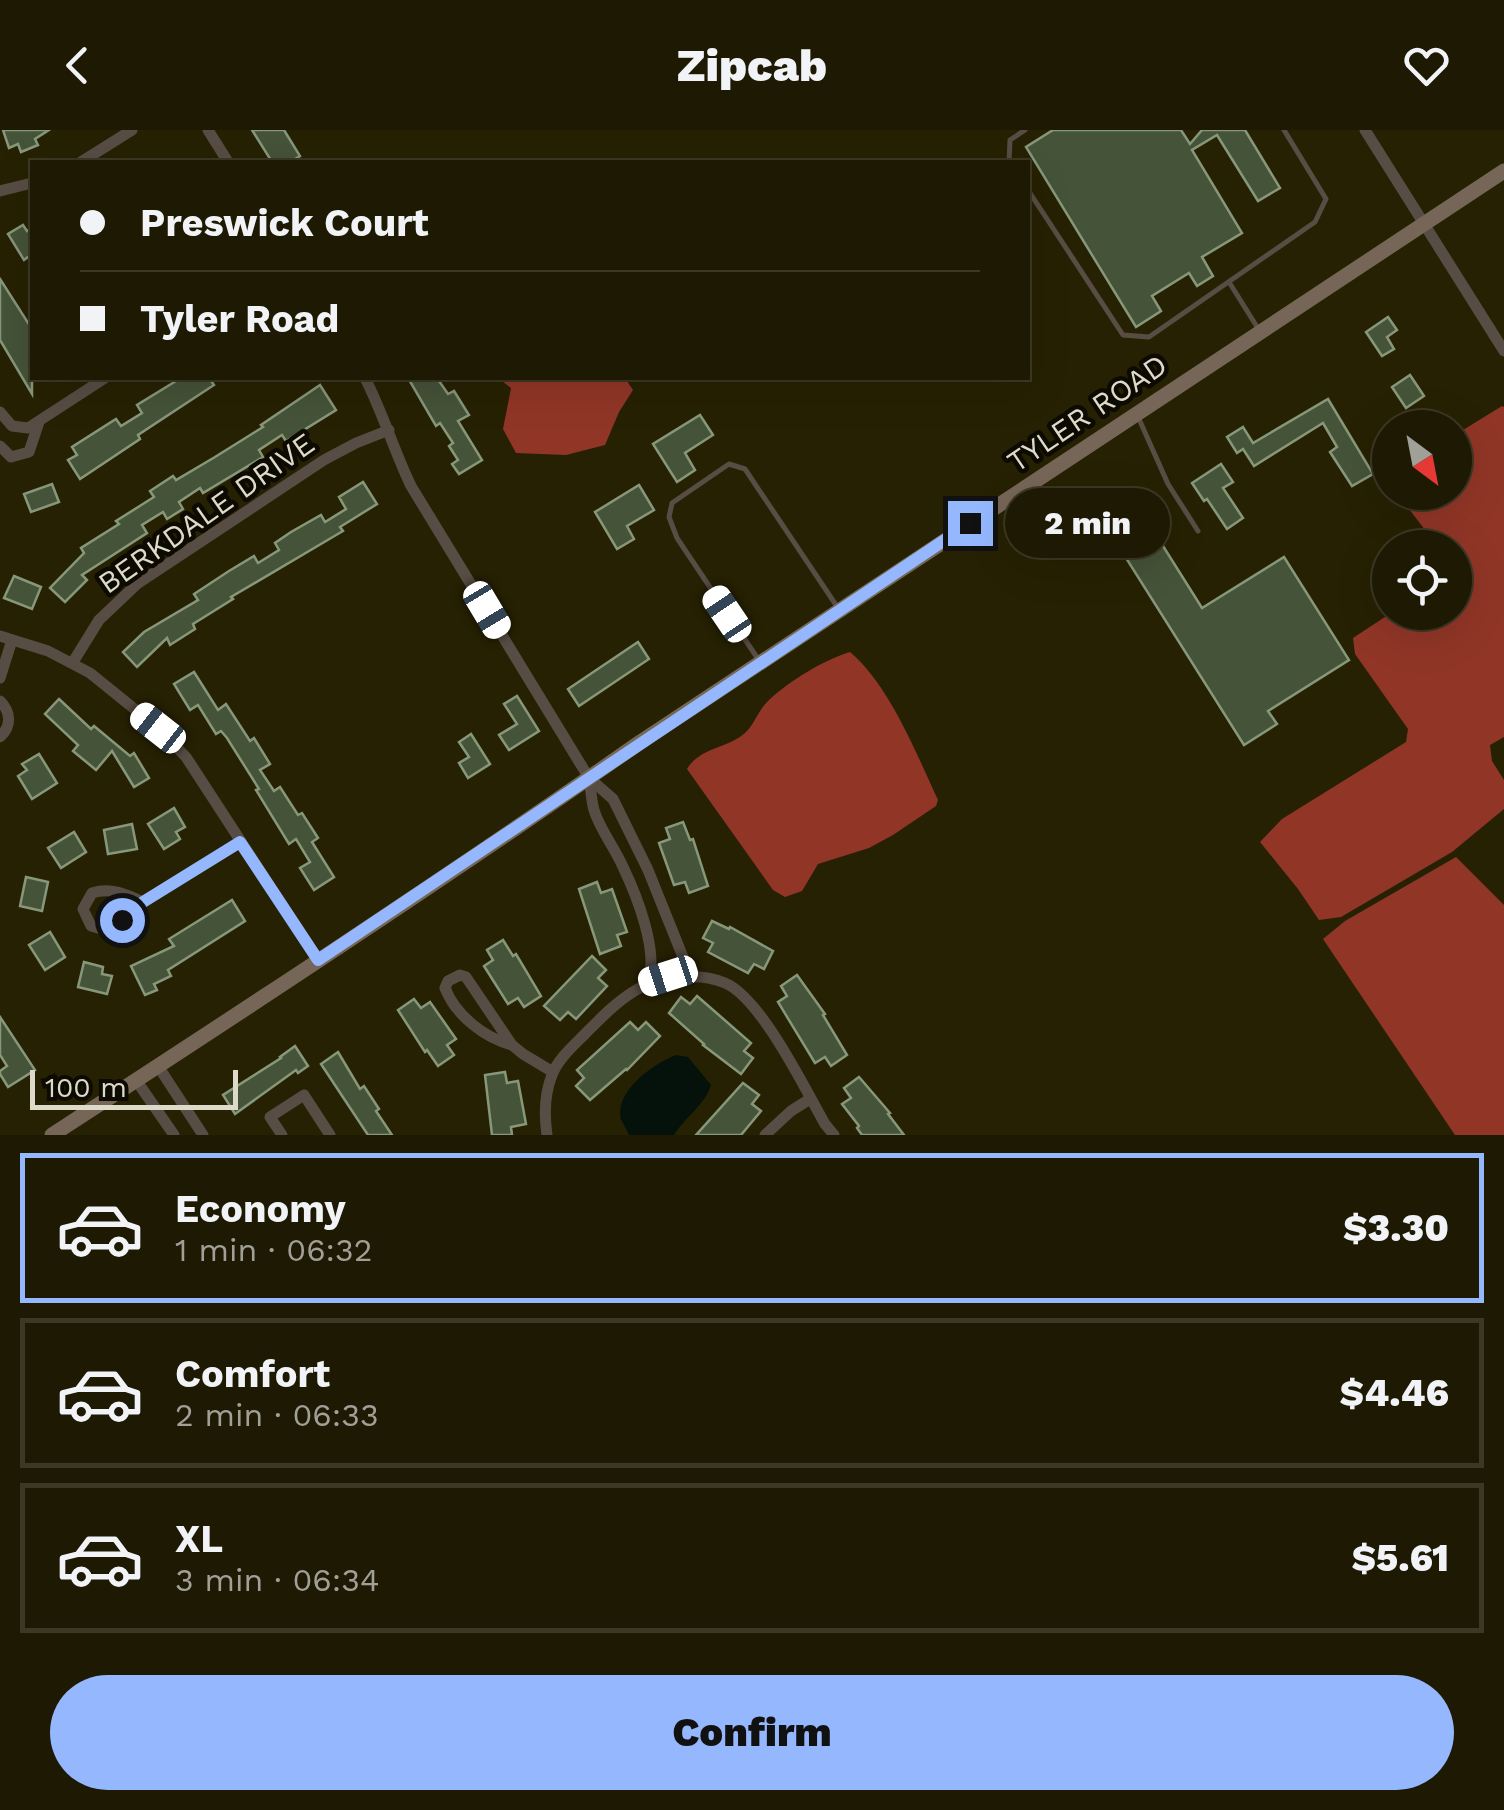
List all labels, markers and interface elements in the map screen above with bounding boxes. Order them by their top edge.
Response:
icon: back [50,38,105,93]
icon: heart [1399,38,1454,93]
text: Zipcab [677,39,827,92]
text: Preswick Court [140,201,429,245]
text: Tyler Road [140,297,339,341]
street label: TYLER ROAD [1001,347,1173,479]
north arrow [1372,410,1472,510]
map controls [1372,410,1472,630]
street label: BERKDALE DRIVE [91,425,321,601]
callout: 2 min [1005,488,1170,558]
route end [948,501,993,546]
text: 2 min [1044,504,1131,542]
button: locate [1372,530,1472,630]
car [459,577,515,643]
car [698,581,756,647]
car [125,698,191,758]
route start [100,898,145,943]
car [635,952,701,1000]
scale bar [30,1065,238,1110]
text: 100 m [45,1071,127,1104]
icon: car [55,1183,145,1273]
text: Economy [175,1187,346,1231]
text: $3.30 [1343,1206,1449,1250]
text: 1 min · 06:32 [175,1231,372,1269]
icon: car [55,1348,145,1438]
text: Comfort [175,1352,330,1396]
text: $4.46 [1340,1371,1449,1415]
text: 2 min · 06:33 [175,1396,379,1434]
icon: car [55,1513,145,1603]
text: XL [175,1517,223,1561]
text: $5.61 [1351,1536,1449,1580]
text: 3 min · 06:34 [175,1561,379,1599]
button: Confirm [50,1675,1454,1790]

